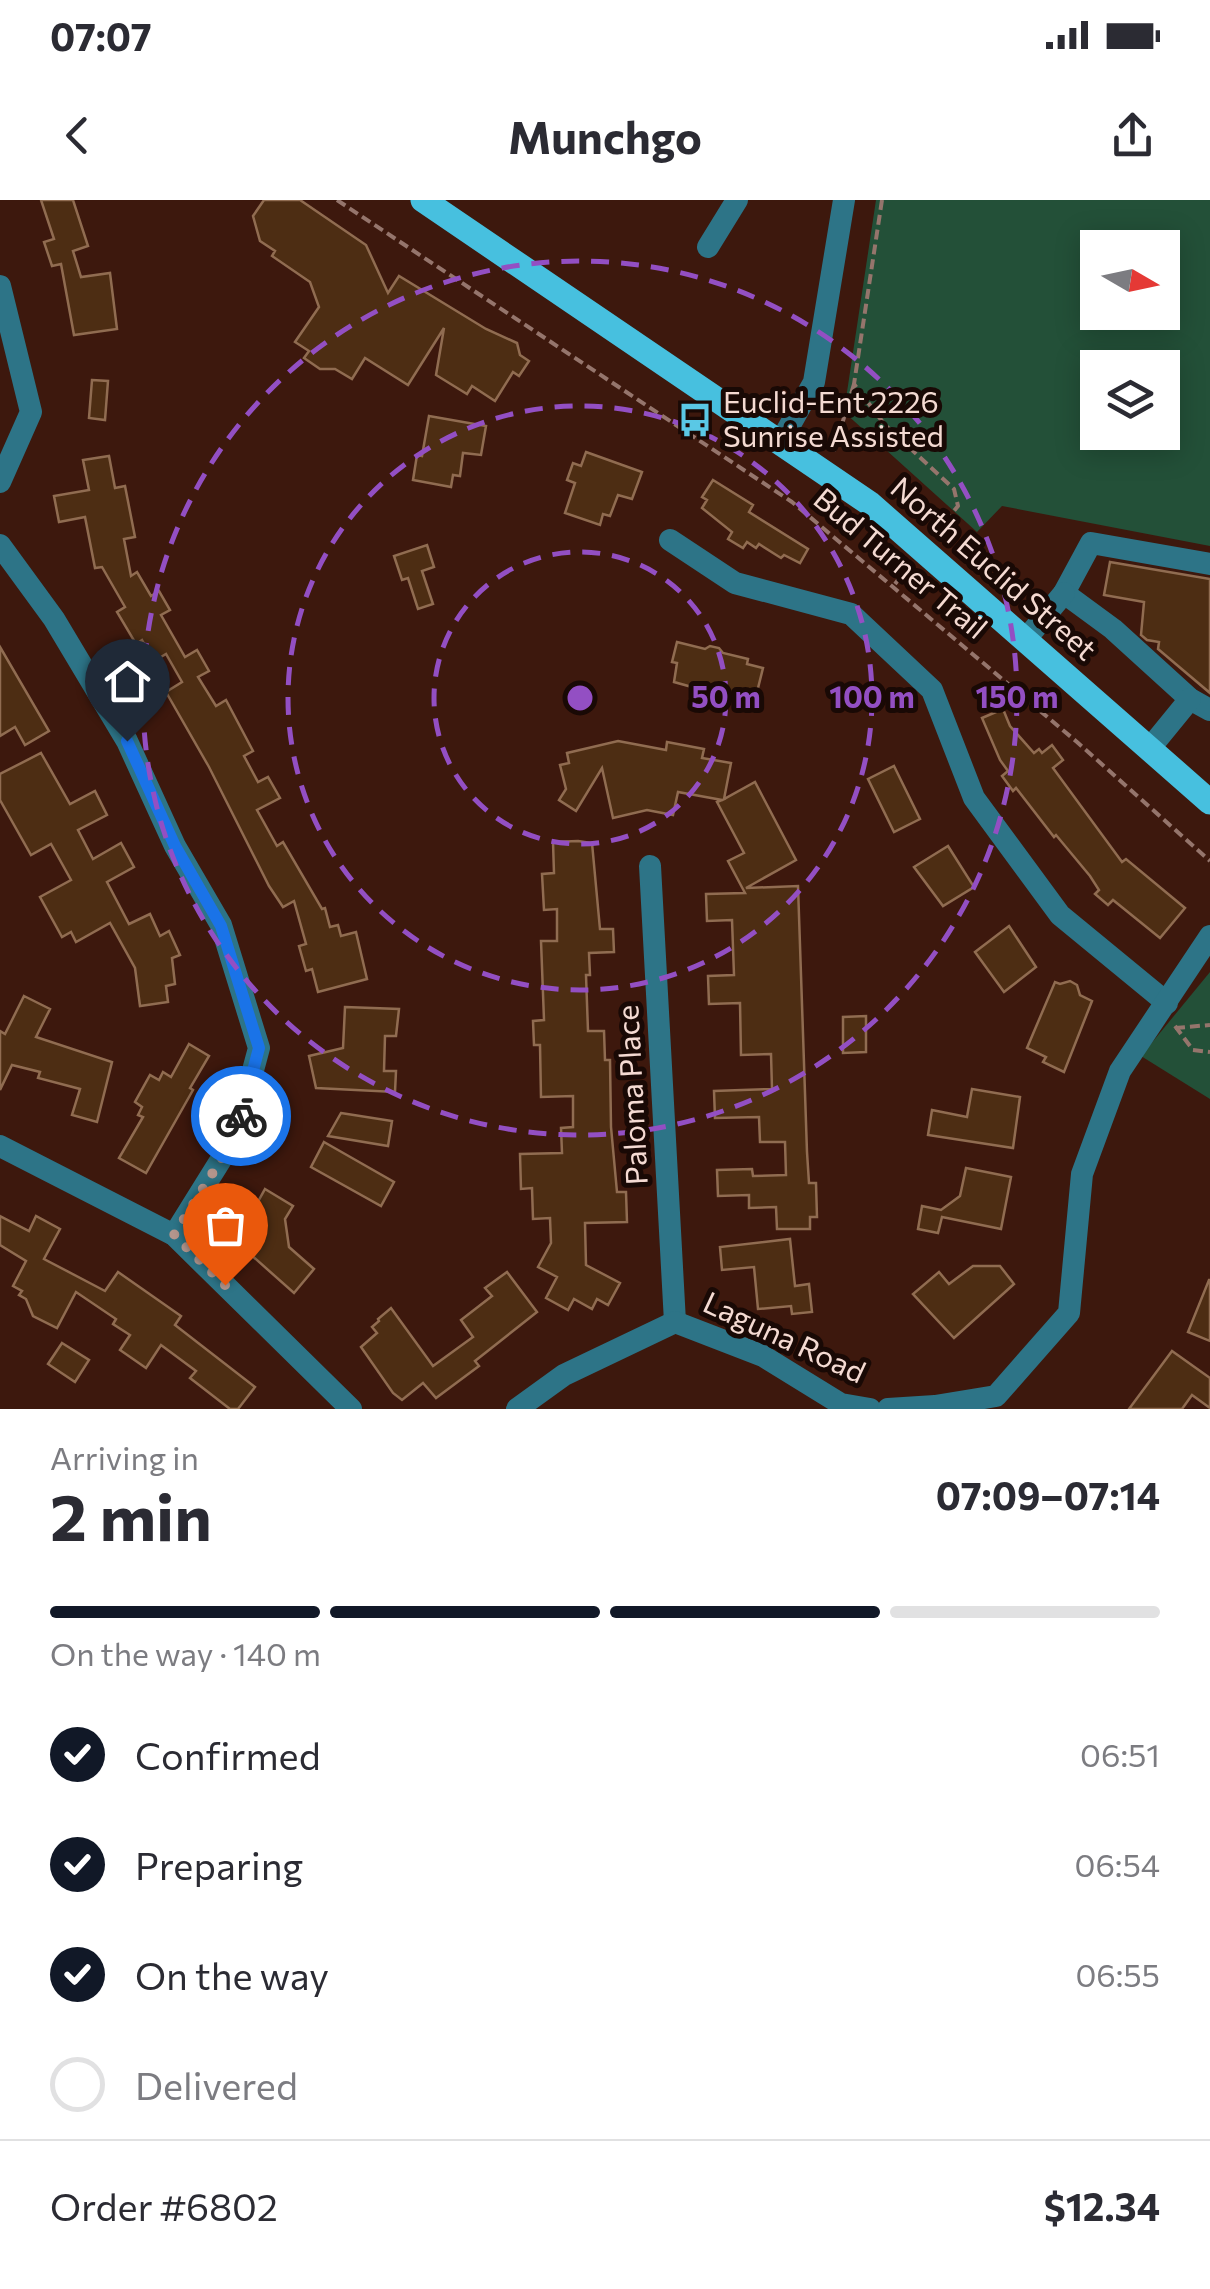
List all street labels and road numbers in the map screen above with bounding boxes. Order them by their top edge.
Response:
street label: North Euclid Street [884,468,1105,666]
street label: Bud Turner Trail [807,479,996,645]
street label: Paloma Place [607,1004,654,1186]
street label: Laguna Road [698,1282,872,1389]

